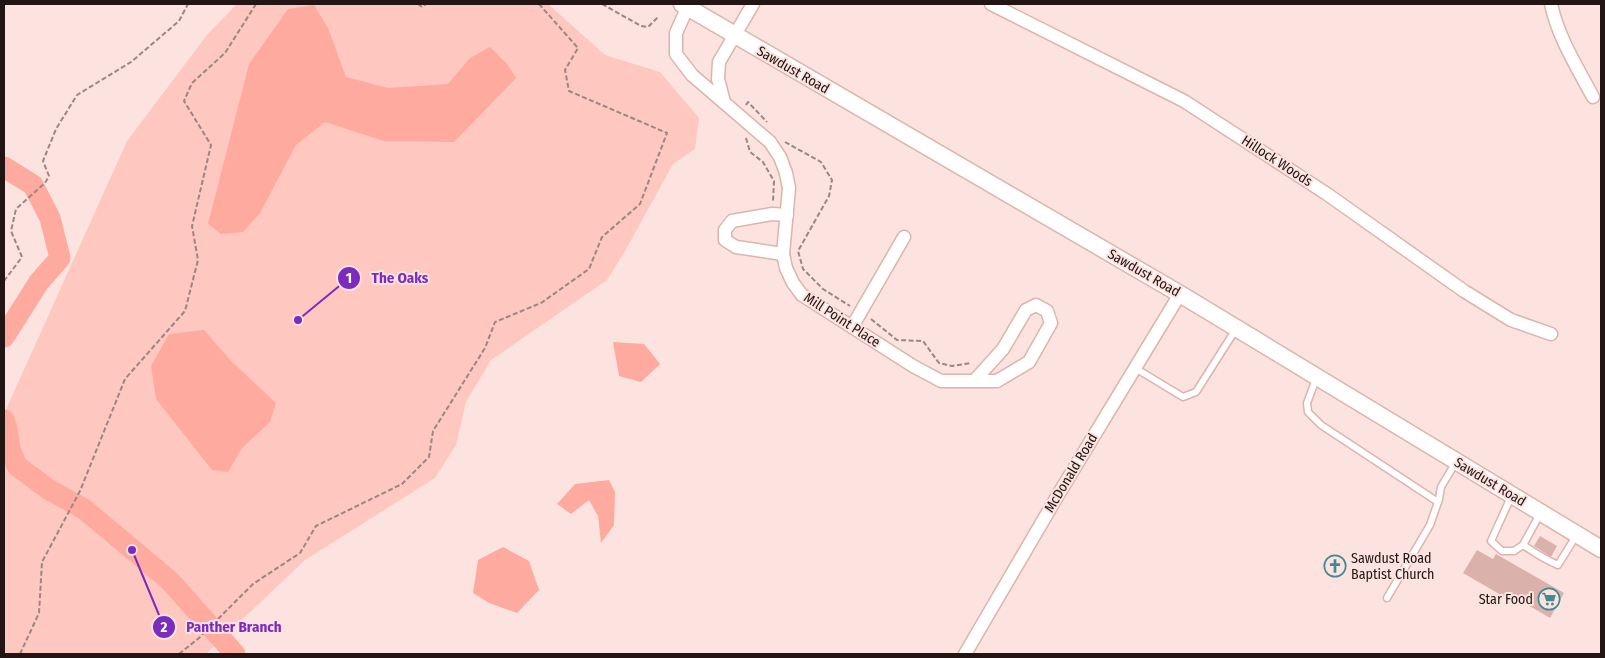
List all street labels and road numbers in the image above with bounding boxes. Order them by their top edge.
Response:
street label: Sawdust Road [754,42,832,98]
street label: Hillock Woods [1238,132,1316,190]
street label: Sawdust Road [1105,245,1183,301]
street label: Mill Point Place [801,289,883,351]
street label: McDonald Road [1041,430,1101,516]
street label: Sawdust Road [1451,454,1529,510]

